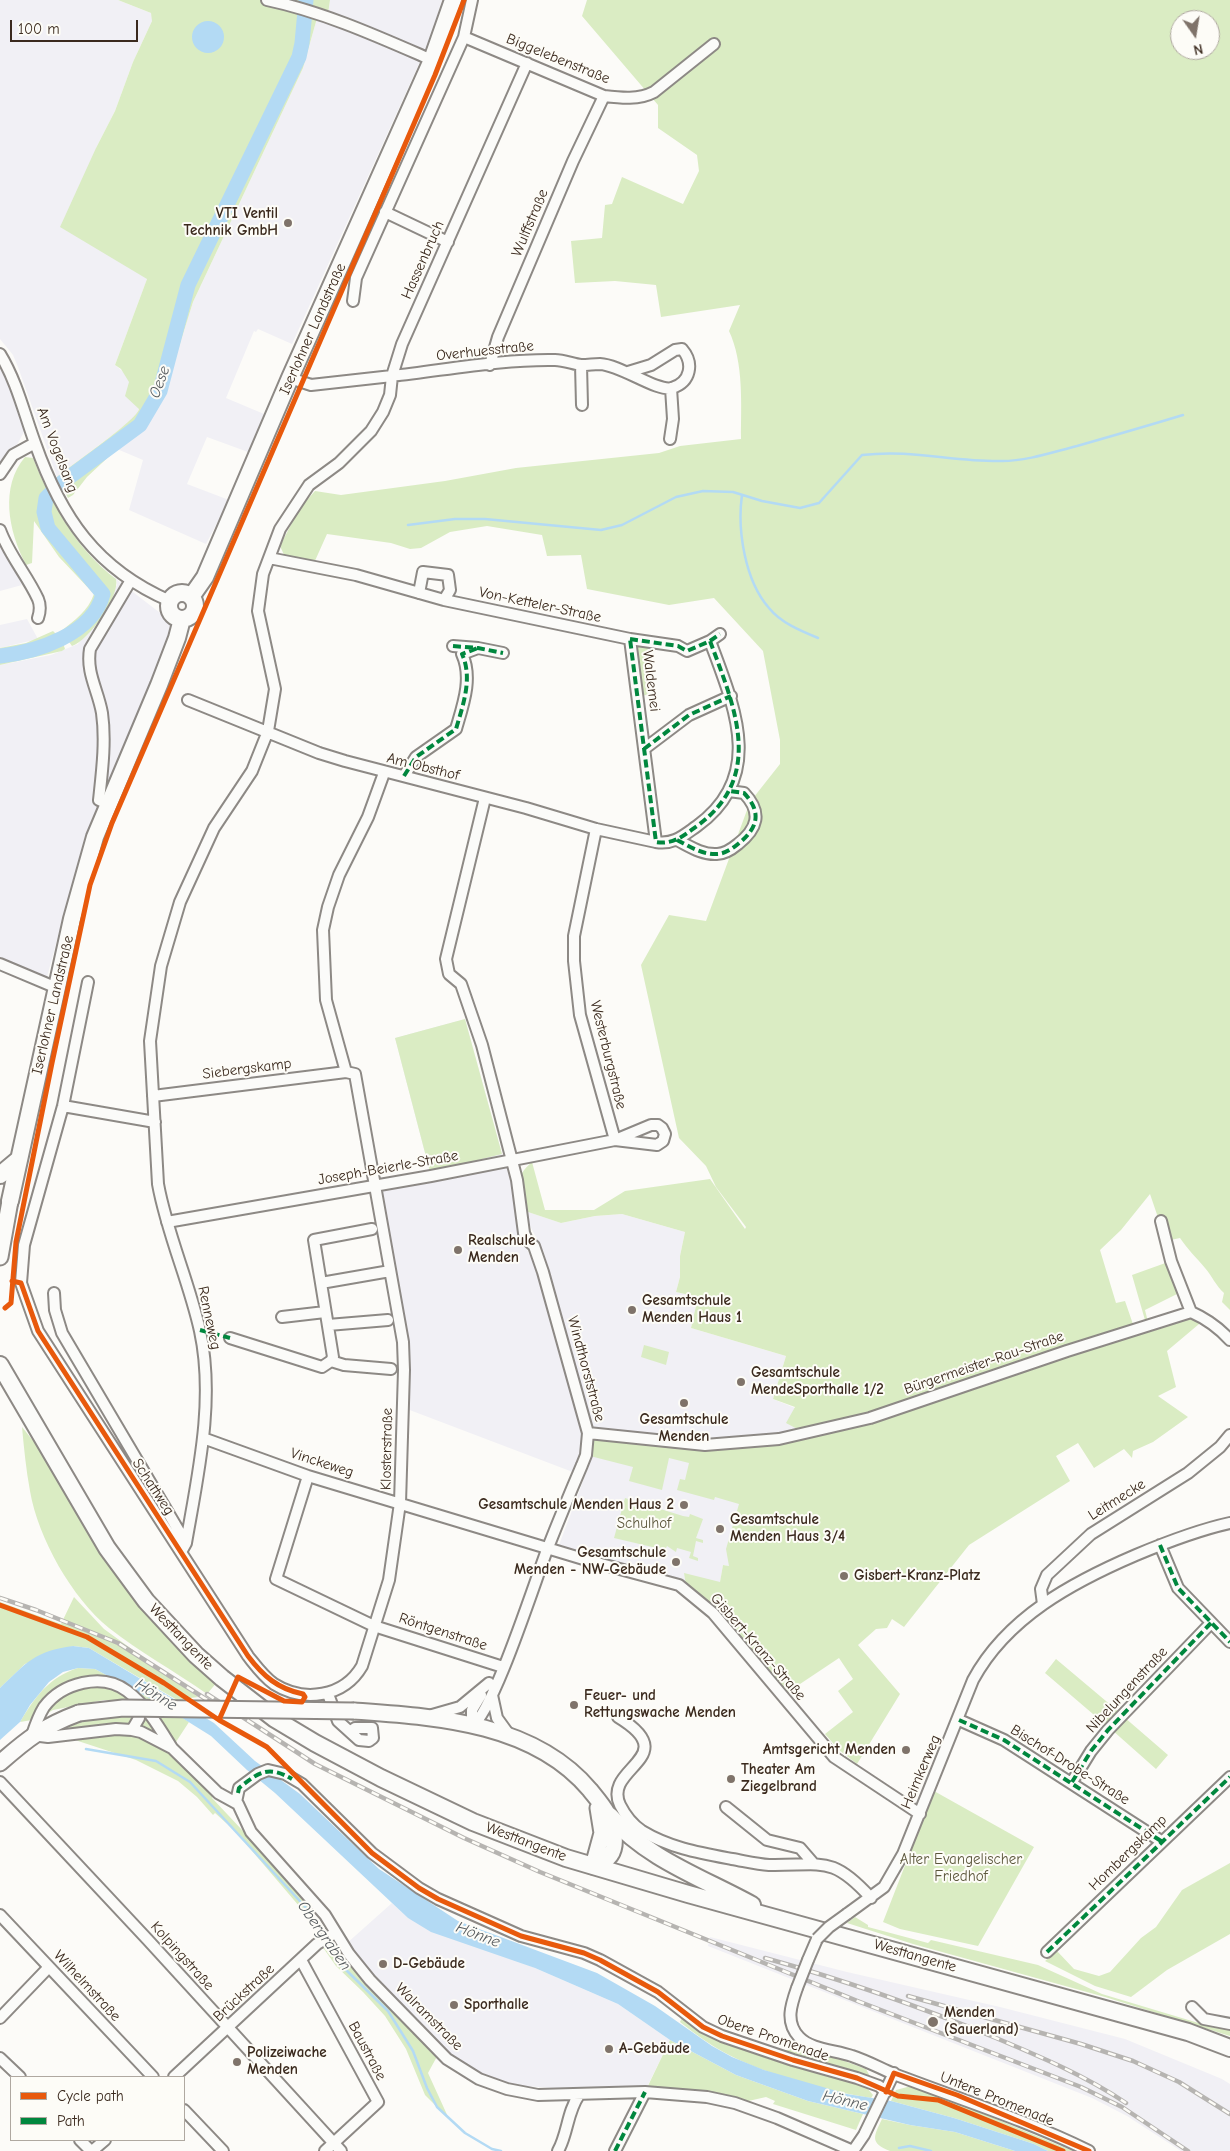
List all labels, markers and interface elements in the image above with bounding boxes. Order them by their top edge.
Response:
scale bar [12,10,140,42]
north arrow [1170,10,1220,60]
text: 100 m [18,20,60,38]
street label: Biggelebenstraße [504,30,612,88]
text: N [1192,40,1205,58]
street label: Wulffstraße [508,186,552,260]
place label: VTI Ventil Technik GmbH [183,205,278,240]
marker: VTI Ventil Technik GmbH [282,217,294,229]
street label: Hassenbruch [398,218,448,302]
street label: Iserlohner Landstraße [276,260,350,398]
street label: Overhuesstraße [435,337,535,365]
water label: Oese [145,363,175,401]
street label: Am Vogelsang [32,405,82,495]
street label: Von-Ketteler-Straße [477,583,603,627]
street label: Waldemei [638,649,664,713]
street label: Am Obsthof [385,749,461,785]
street label: Iserlohner Landstraße [28,934,78,1076]
street label: Westerburgstraße [586,999,630,1111]
street label: Siebergskamp [201,1055,293,1083]
street label: Joseph-Beierle-Straße [316,1147,460,1189]
place label: Realschule Menden [468,1232,535,1267]
marker: Realschule Menden [452,1244,464,1256]
street label: Renneweg [193,1285,225,1351]
place label: Gesamtschule Menden Haus 1 [642,1292,742,1327]
marker: Gesamtschule Menden Haus 1 [626,1304,638,1316]
street label: Windthorststraße [563,1314,609,1424]
street label: Bürgermeister-Rau-Straße [902,1327,1066,1399]
place label: Gesamtschule MendeSporthalle 1/2 [751,1364,884,1399]
marker: Gesamtschule MendeSporthalle 1/2 [735,1376,747,1388]
marker: Gesamtschule Menden [678,1397,690,1409]
street label: Klosterstraße [377,1408,397,1490]
place label: Gesamtschule Menden [640,1411,728,1446]
street label: Vinckeweg [288,1444,356,1482]
street label: Schattweg [128,1455,178,1519]
street label: Leitmecke [1085,1475,1149,1525]
place label: Gesamtschule Menden Haus 2 [478,1496,674,1514]
marker: Gesamtschule Menden Haus 2 [678,1499,690,1511]
place label: Gesamtschule Menden Haus 3/4 [730,1511,845,1546]
park label: Schulhof [617,1515,671,1533]
marker: Gesamtschule Menden Haus 3/4 [714,1523,726,1535]
place label: Gesamtschule Menden - NW-Gebäude [514,1544,666,1579]
marker: Gesamtschule Menden - NW-Gebäude [670,1556,682,1568]
place label: Gisbert-Kranz-Platz [854,1567,980,1585]
marker: Gisbert-Kranz-Platz [838,1570,850,1582]
street label: Gisbert-Kranz-Straße [707,1590,809,1704]
street label: Westtangente [145,1600,217,1674]
street label: Röntgenstraße [396,1609,490,1655]
street label: Nibelungenstraße [1083,1643,1171,1737]
water label: Hönne [131,1675,181,1715]
place label: Feuer- und Rettungswache Menden [584,1687,736,1722]
marker: Feuer- und Rettungswache Menden [568,1699,580,1711]
street label: Bischof-Drobe-Straße [1007,1721,1133,1809]
street label: Heimkerweg [897,1732,945,1812]
place label: Amtsgericht Menden [763,1741,896,1759]
marker: Amtsgericht Menden [900,1744,912,1756]
place label: Theater Am Ziegelbrand [741,1761,817,1796]
marker: Theater Am Ziegelbrand [725,1773,737,1785]
street label: Hombergskamp [1085,1811,1171,1895]
street label: Westtangente [483,1818,569,1866]
park label: Alter Evangelischer Friedhof [900,1851,1022,1886]
water label: Obergraben [293,1897,355,1975]
street label: Kolpingstraße [146,1918,218,1994]
water label: Hönne [453,1918,503,1952]
street label: Westtangente [872,1936,958,1976]
street label: Wilhelmstraße [50,1947,124,2025]
place label: D-Gebäude [393,1955,465,1973]
marker: D-Gebäude [377,1958,389,1970]
street label: Brückstraße [210,1960,278,2026]
street label: Walramstraße [391,1979,467,2055]
place label: Sporthalle [464,1996,529,2014]
marker: Sporthalle [448,1999,460,2011]
place label: Menden (Sauerland) [944,2004,1019,2039]
street label: Obere Promenade [715,2010,831,2066]
marker: Menden (Sauerland) [926,2015,940,2029]
street label: Baustraße [344,2018,390,2084]
place label: A-Gebäude [619,2040,690,2058]
marker: A-Gebäude [603,2043,615,2055]
place label: Polizeiwache Menden [247,2044,327,2079]
marker: Polizeiwache Menden [231,2056,243,2068]
street label: Untere Promenade [937,2068,1057,2130]
legend [10,2076,185,2141]
water label: Hönne [821,2086,869,2116]
text: Cycle path [57,2087,124,2105]
text: Path [57,2112,85,2130]

